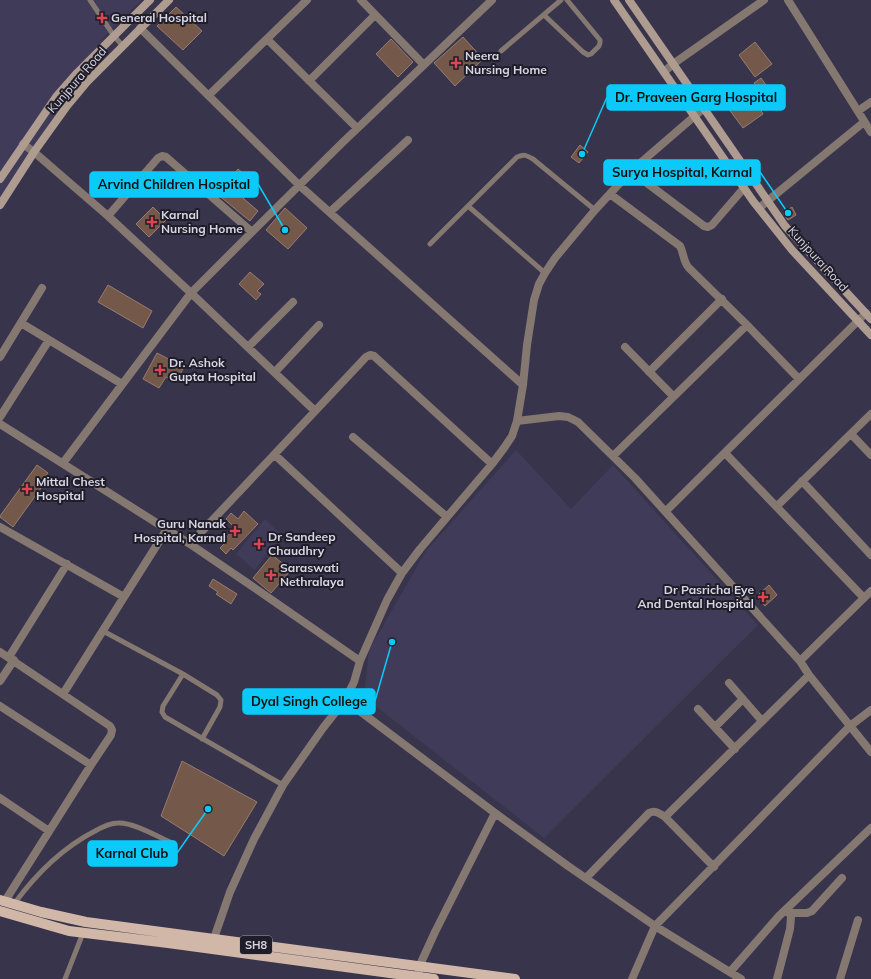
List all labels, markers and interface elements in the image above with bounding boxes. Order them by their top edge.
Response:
place label: General Hospital [111,10,207,25]
marker: General Hospital [96,12,108,24]
street label: Kunjpura Road [44,44,109,116]
place label: Neera Nursing Home [465,48,547,77]
marker: Neera Nursing Home [450,57,462,69]
callout: Dr. Praveen Garg Hospital [607,85,785,110]
text: Dr. Praveen Garg Hospital [615,89,777,105]
callout: Surya Hospital, Karnal [604,160,760,185]
text: Surya Hospital, Karnal [612,164,752,181]
callout: Arvind Children Hospital [90,172,258,197]
text: Arvind Children Hospital [98,176,250,192]
place label: Karnal Nursing Home [161,207,243,236]
marker: Karnal Nursing Home [146,216,158,228]
street label: Kunjpura Road [785,223,852,294]
place label: Dr. Ashok Gupta Hospital [169,355,256,384]
marker: Dr. Ashok Gupta Hospital [154,364,166,376]
place label: Mittal Chest Hospital [36,474,105,503]
marker: Mittal Chest Hospital [21,483,33,495]
place label: Guru Nanak Hospital, Karnal [134,516,226,545]
marker: Guru Nanak Hospital, Karnal [229,525,241,537]
place label: Dr Sandeep Chaudhry [268,529,336,558]
marker: Dr Sandeep Chaudhry [253,538,265,550]
place label: Saraswati Nethralaya [280,560,344,589]
marker: Saraswati Nethralaya [265,569,277,581]
place label: Dr Pasricha Eye And Dental Hospital [638,582,754,611]
marker: Dr Pasricha Eye And Dental Hospital [757,591,769,603]
callout: Dyal Singh College [243,689,375,714]
text: Dyal Singh College [251,693,367,710]
callout: Karnal Club [88,841,177,866]
text: Karnal Club [96,845,168,861]
road number: SH8 [240,936,272,954]

